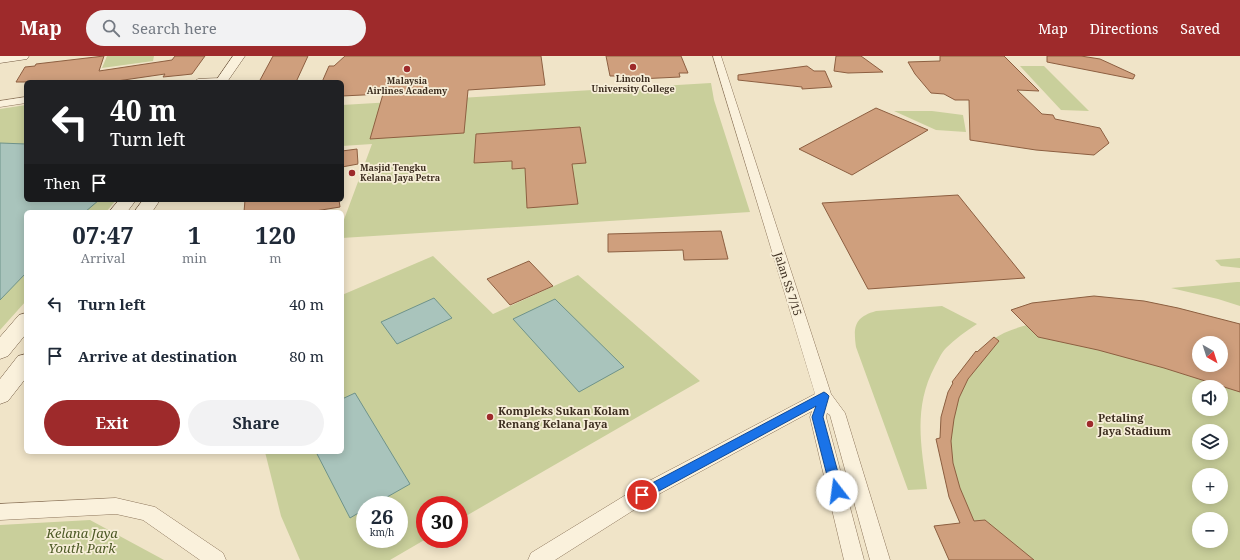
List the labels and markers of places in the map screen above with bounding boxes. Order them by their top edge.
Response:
marker: Lincoln University College [628,62,638,72]
marker: Malaysia Airlines Academy [402,64,412,74]
place label: Lincoln University College [591,72,675,95]
place label: Malaysia Airlines Academy [367,74,448,97]
place label: Masjid Tengku Kelana Jaya Petra [360,161,441,184]
marker: Masjid Tengku Kelana Jaya Petra [347,168,357,178]
place label: Kompleks Sukan Kolam Renang Kelana Jaya [498,403,629,431]
place label: Petaling Jaya Stadium [1097,410,1171,438]
marker: Kompleks Sukan Kolam Renang Kelana Jaya [485,412,495,422]
marker: Petaling Jaya Stadium [1085,419,1095,429]
pin [625,478,659,512]

